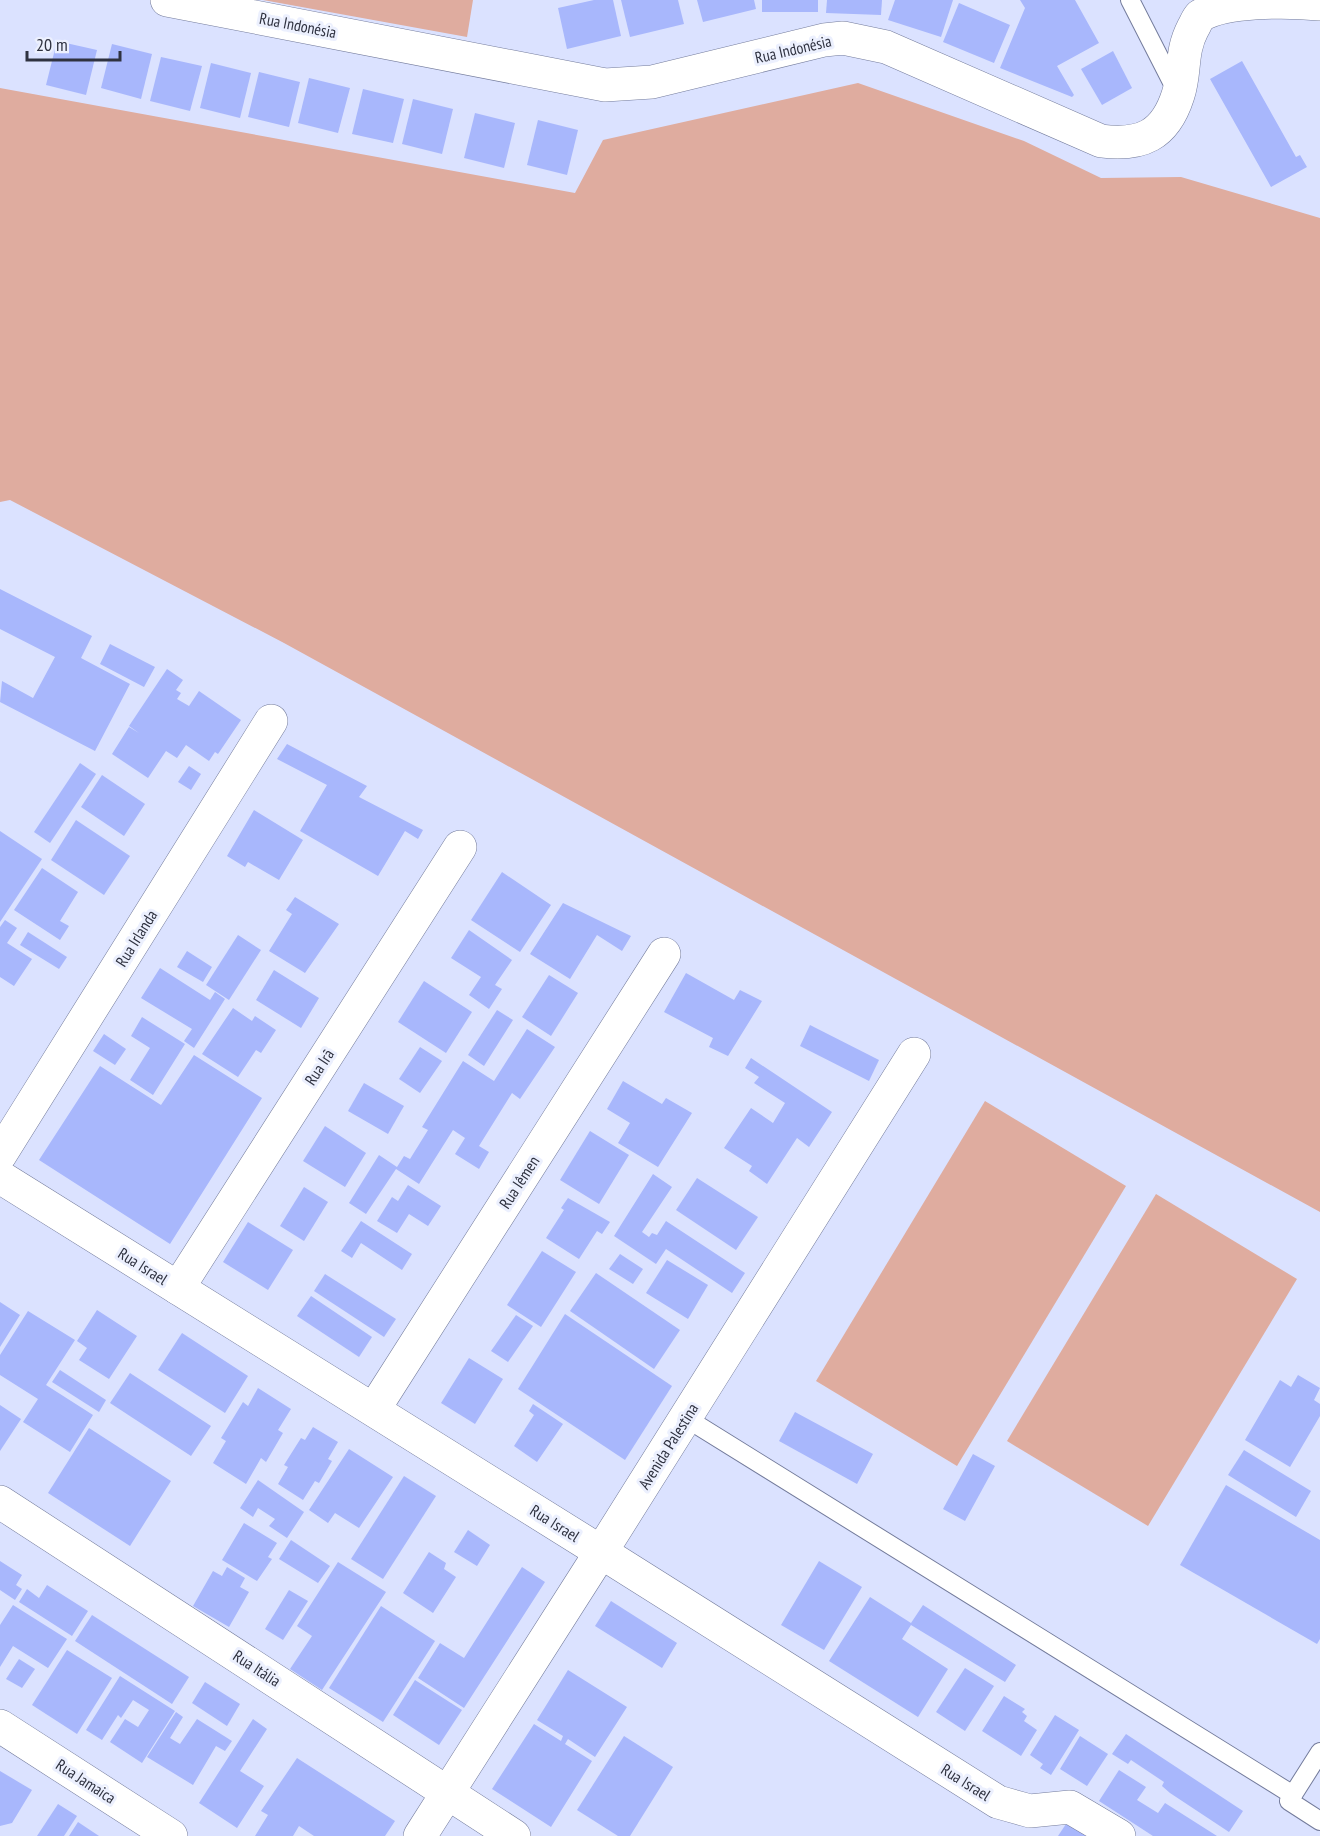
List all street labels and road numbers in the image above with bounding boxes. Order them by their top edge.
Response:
street label: Rua Indonésia [258,8,338,42]
street label: Rua Indonésia [753,30,833,68]
street label: Rua Irlanda [111,906,161,970]
street label: Rua Irã [300,1045,338,1089]
street label: Rua Iêmen [495,1152,543,1212]
street label: Rua Israel [115,1243,172,1289]
street label: Avenida Palestina [634,1399,702,1493]
street label: Rua Israel [527,1500,584,1546]
street label: Rua Itália [230,1645,284,1691]
street label: Rua Jamaica [52,1754,120,1808]
street label: Rua Israel [938,1759,995,1805]

